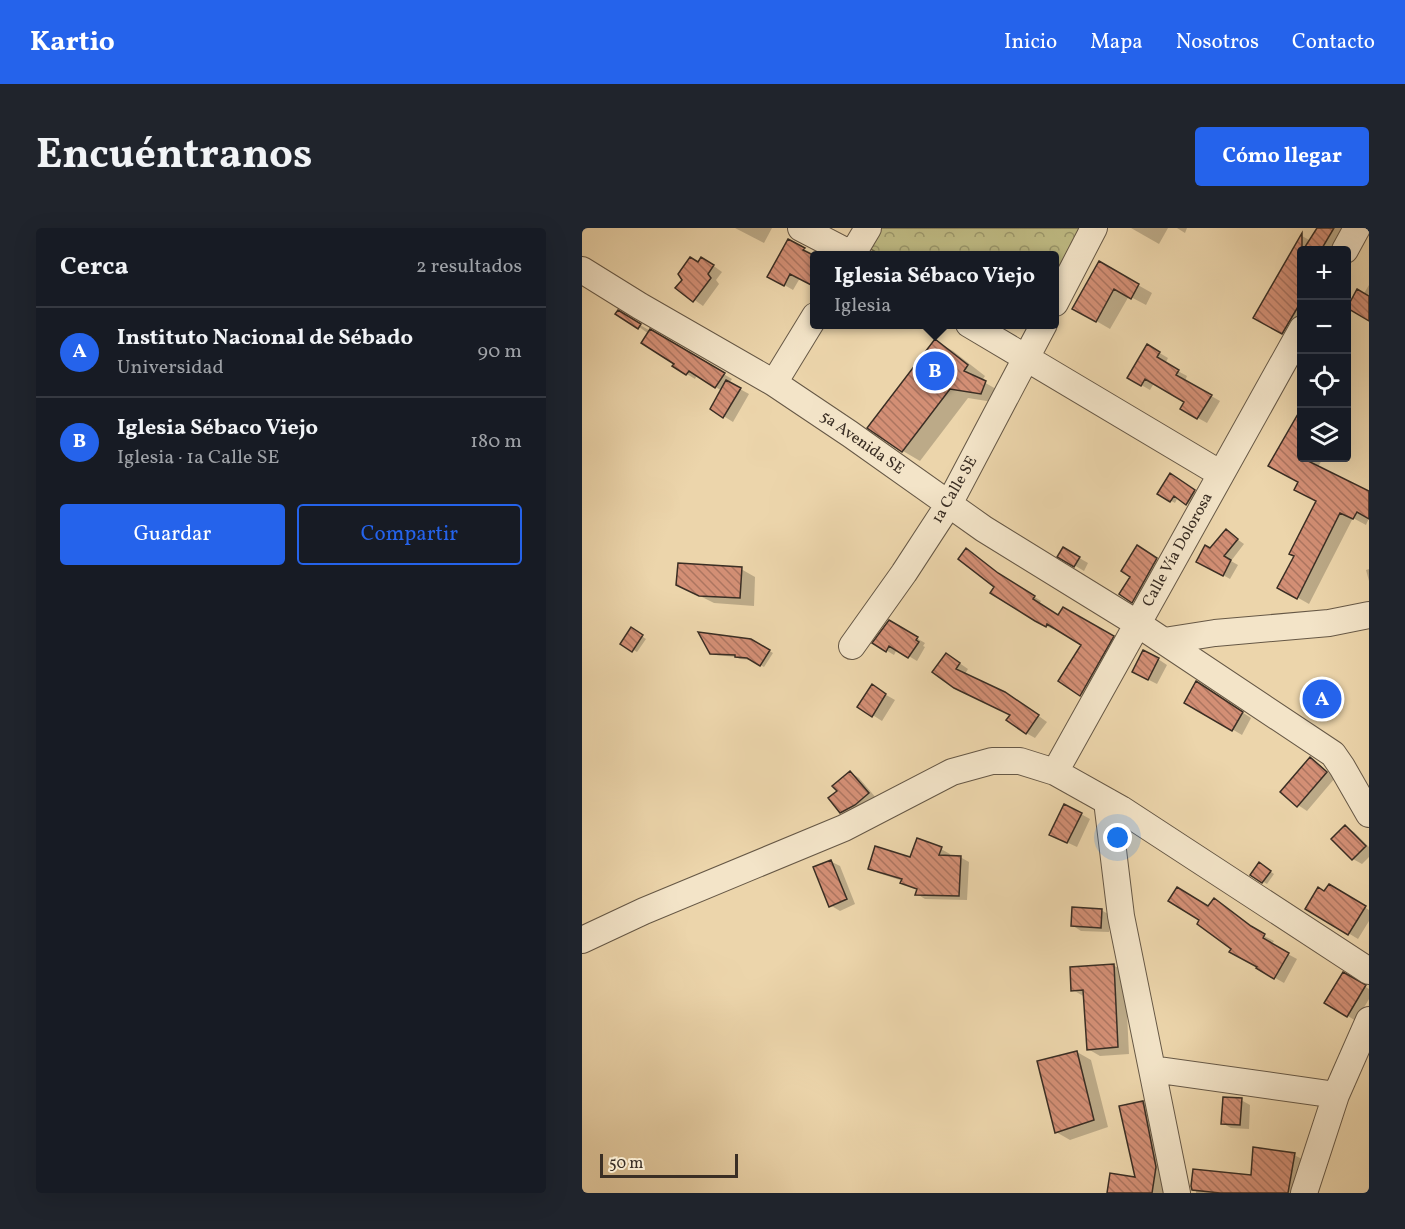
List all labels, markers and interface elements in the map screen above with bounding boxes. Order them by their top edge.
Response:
text: Kartio [30,23,115,62]
text: Inicio [1004,28,1057,57]
text: Mapa [1090,28,1143,57]
text: Nosotros [1176,28,1259,57]
text: Contacto [1292,28,1375,57]
text: Encuéntranos [36,127,312,186]
button: Cómo llegar [1195,127,1369,186]
map controls [1297,246,1351,462]
button: + [1297,246,1351,300]
text: Cerca [60,249,129,285]
popup [810,251,1059,329]
text: 2 resultados [416,253,522,281]
text: Iglesia Sébaco Viejo [834,261,1035,292]
text: Iglesia [834,292,891,320]
button: − [1297,300,1351,354]
text: Instituto Nacional de Sébado [117,323,413,354]
text: A [72,338,87,366]
text: 90 m [478,338,522,366]
pin: B [916,348,954,394]
text: Universidad [117,354,224,382]
button: locate [1297,354,1351,408]
street label: 5a Avenida SE [816,406,908,480]
button: layers [1297,408,1351,462]
text: Iglesia Sébaco Viejo [117,413,318,444]
text: B [73,428,86,456]
text: 180 m [470,428,522,456]
text: Iglesia · 1a Calle SE [117,444,279,472]
street label: 1a Calle SE [927,452,983,528]
street label: Calle Vía Dolorosa [1137,489,1219,611]
button: Guardar [60,504,285,565]
button: Compartir [297,504,522,565]
pin: A [1302,676,1342,722]
your location [1103,823,1132,852]
scale bar [600,1151,738,1178]
text: 50 m [609,1153,643,1175]

